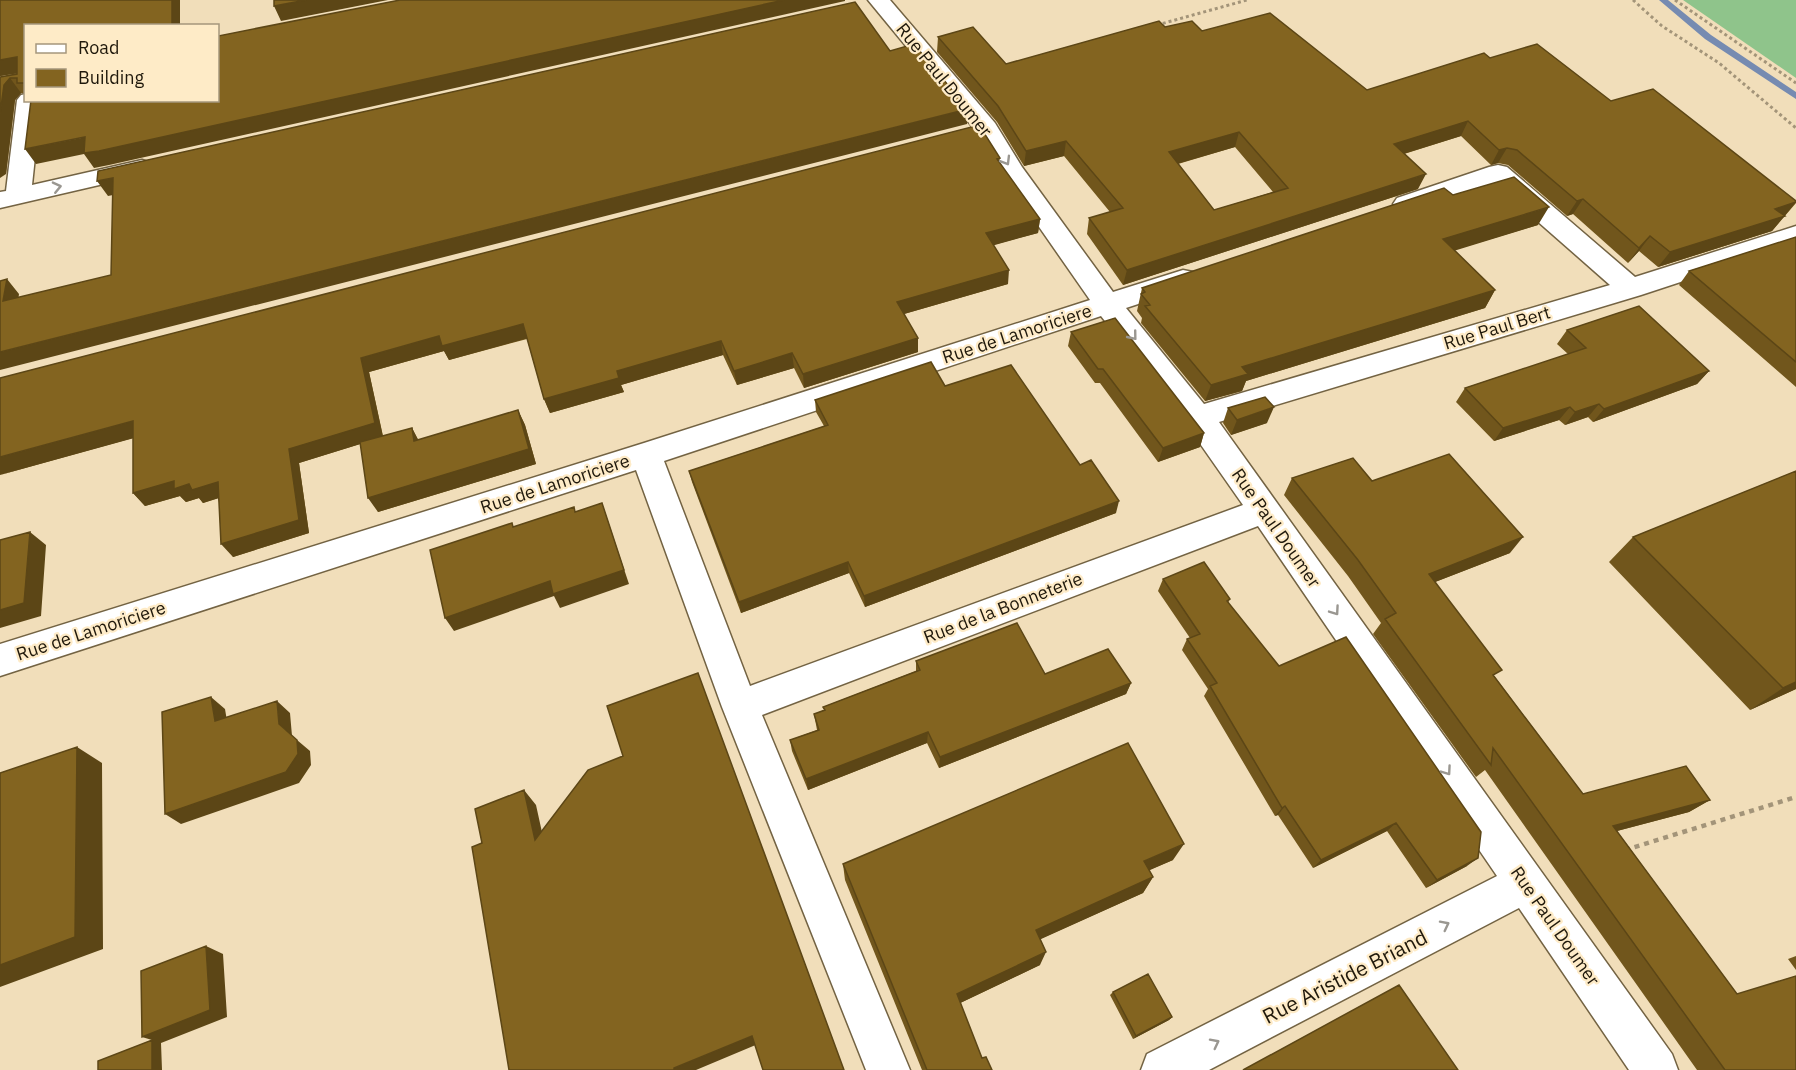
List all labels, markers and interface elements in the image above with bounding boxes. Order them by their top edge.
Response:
street label: Rue Paul Doumer [891,18,998,142]
legend [24,24,219,102]
text: Road [78,36,119,59]
text: Building [78,66,145,89]
one-way arrow [999,154,1010,165]
one-way arrow [52,182,62,195]
street label: Rue de Lamoriciere [939,298,1095,369]
street label: Rue Paul Bert [1441,300,1553,355]
one-way arrow [1125,329,1136,340]
street label: Rue de Lamoriciere [477,448,633,519]
street label: Rue Paul Doumer [1227,464,1326,592]
street label: Rue de la Bonneterie [920,567,1086,648]
street label: Rue de Lamoriciere [13,595,169,666]
one-way arrow [1328,605,1339,616]
one-way arrow [1440,764,1451,775]
street label: Rue Paul Doumer [1506,862,1605,990]
one-way arrow [1438,921,1449,933]
street label: Rue Aristide Briand [1257,922,1432,1030]
one-way arrow [1209,1039,1220,1050]

